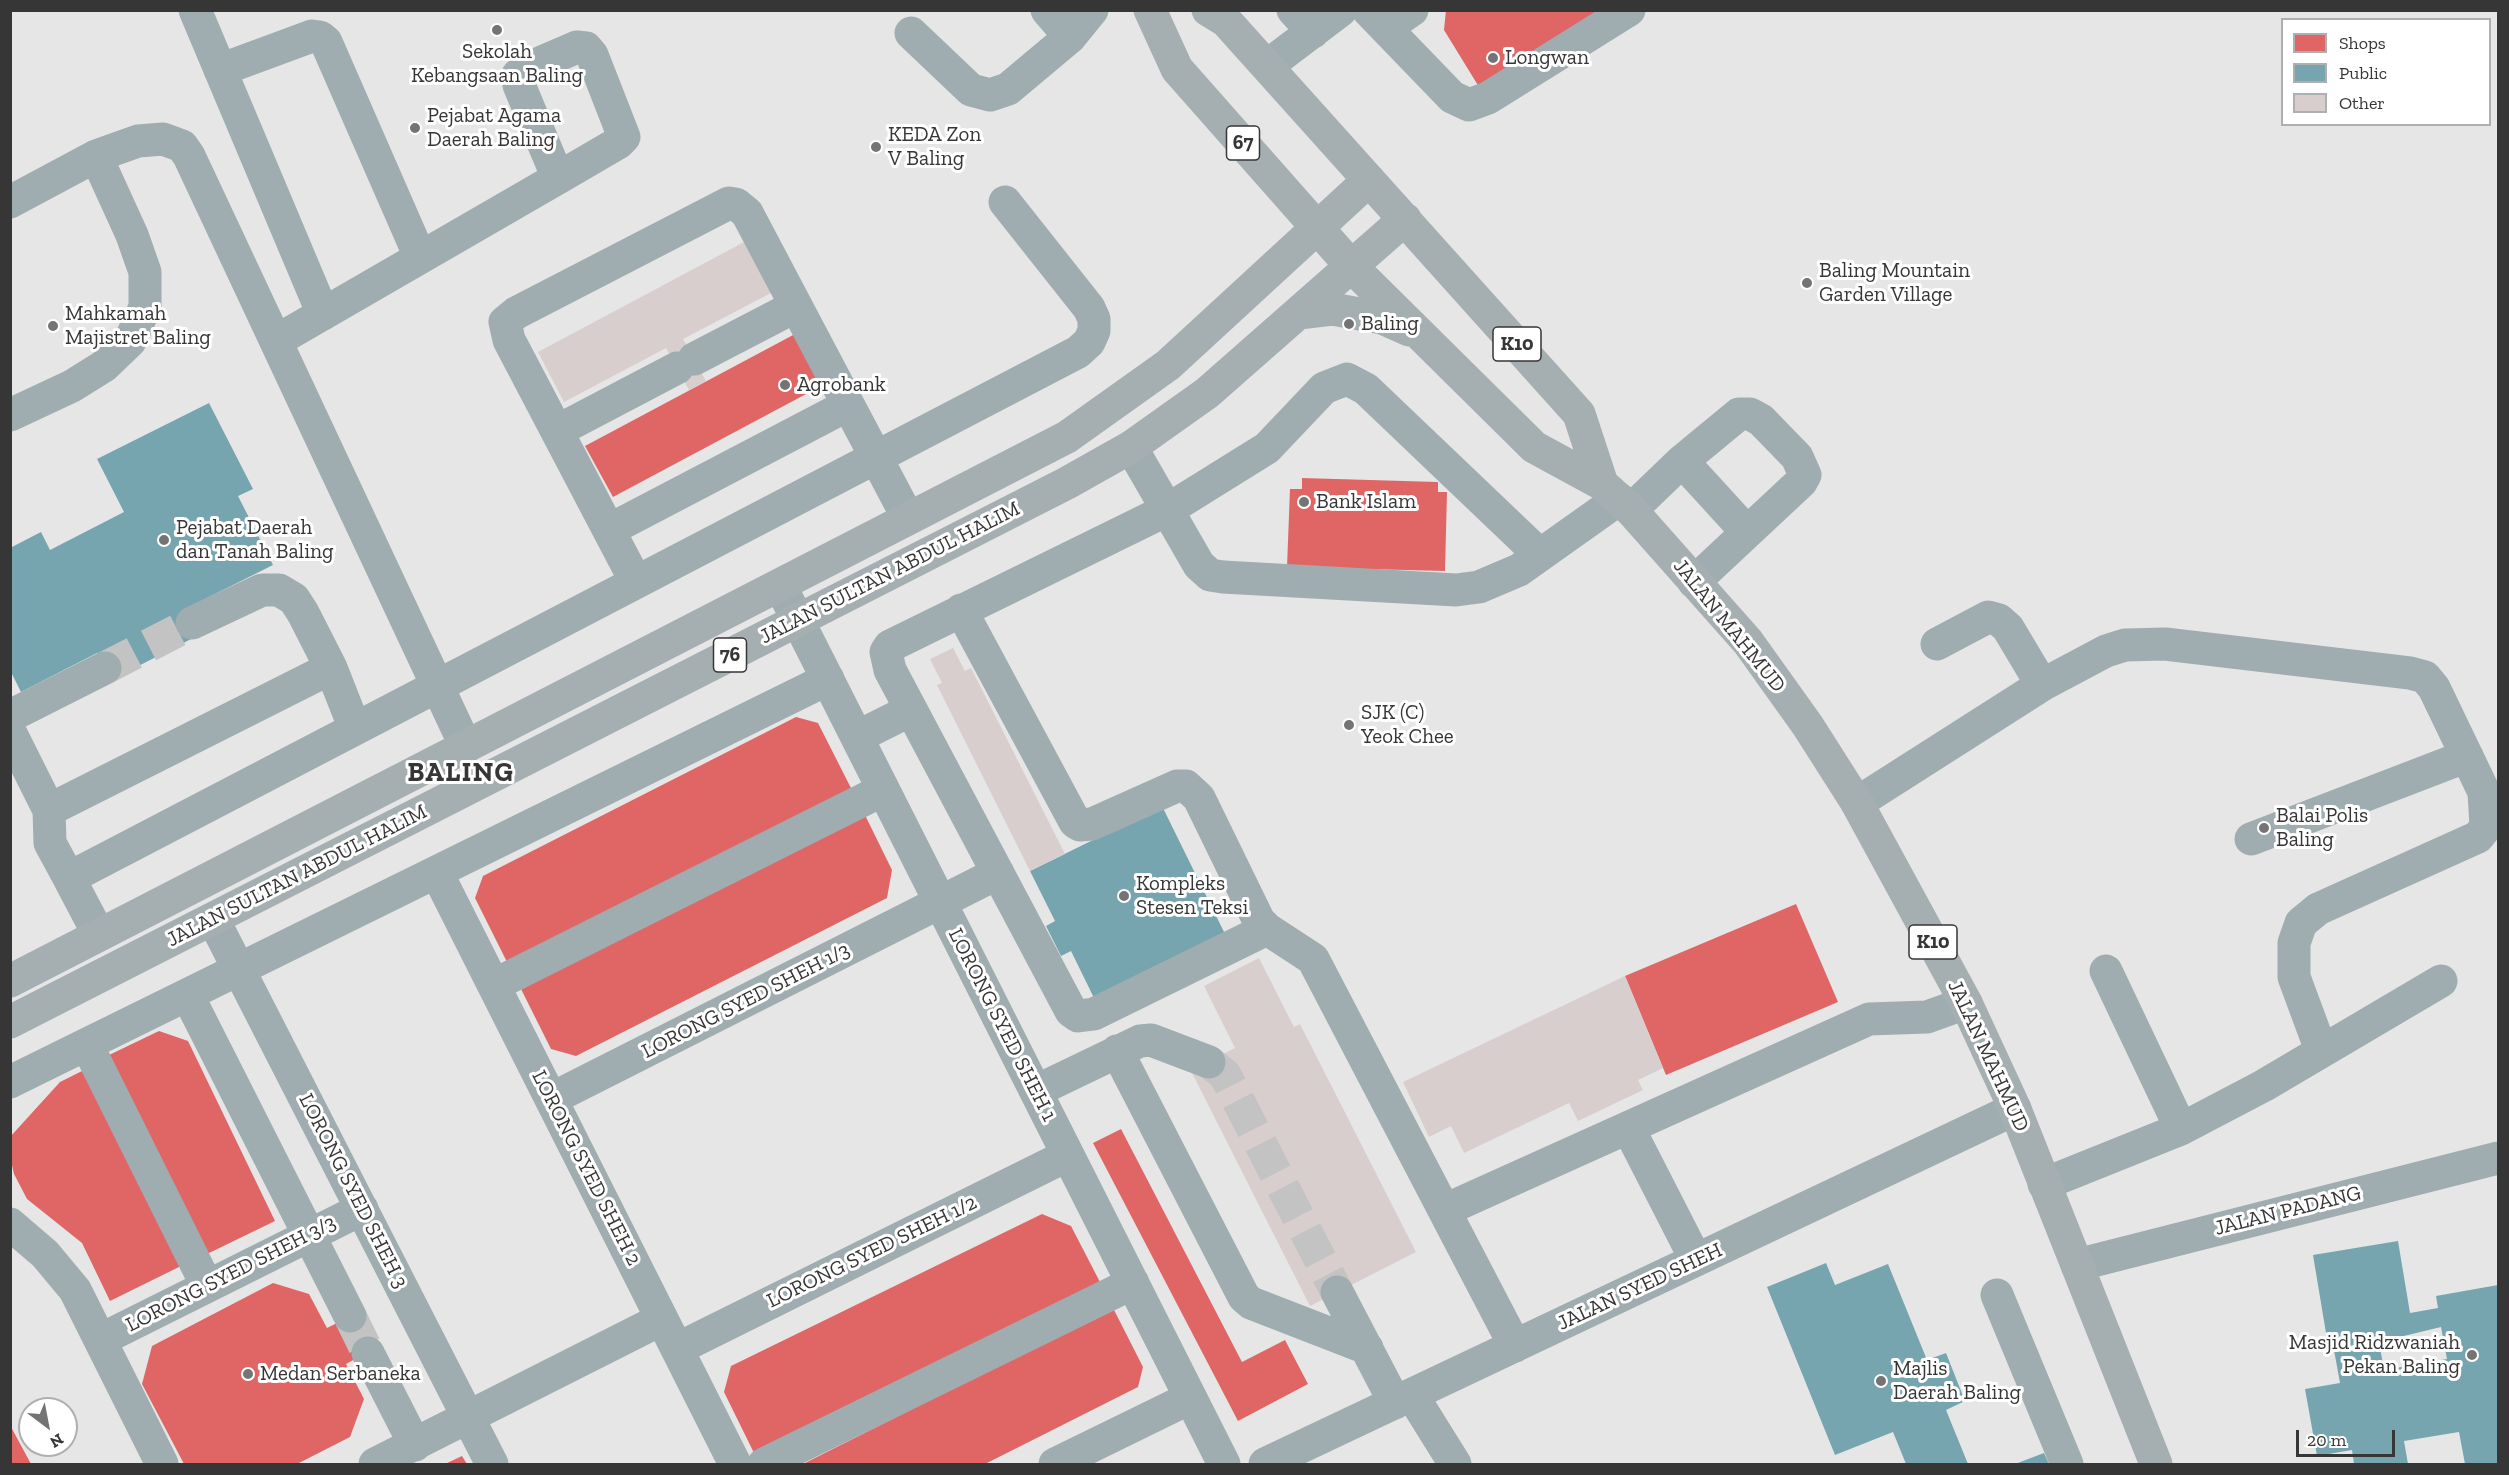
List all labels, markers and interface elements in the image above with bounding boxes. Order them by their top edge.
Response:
legend [2281,18,2491,126]
marker: Sekolah Kebangsaan Baling [490,23,504,37]
text: Shops [2339,32,2386,54]
place label: Sekolah Kebangsaan Baling [411,39,583,89]
place label: Longwan [1505,45,1589,71]
marker: Longwan [1486,51,1500,65]
text: Public [2339,62,2387,84]
text: Other [2339,92,2385,114]
place label: Pejabat Agama Daerah Baling [427,103,561,153]
marker: Pejabat Agama Daerah Baling [408,121,422,135]
place label: KEDA Zon V Baling [888,122,981,172]
road number: 67 [1226,126,1260,160]
marker: KEDA Zon V Baling [869,140,883,154]
place label: Baling Mountain Garden Village [1819,258,1970,308]
marker: Baling Mountain Garden Village [1800,276,1814,290]
place label: Mahkamah Majistret Baling [65,301,211,351]
place label: Baling [1361,311,1419,337]
marker: Baling [1342,317,1356,331]
marker: Mahkamah Majistret Baling [46,319,60,333]
road number: K10 [1493,327,1541,361]
place label: Agrobank [797,372,886,398]
marker: Agrobank [778,378,792,392]
place label: Bank Islam [1316,489,1416,515]
marker: Bank Islam [1297,495,1311,509]
street label: JALAN SULTAN ABDUL HALIM [756,496,1024,650]
place label: Pejabat Daerah dan Tanah Baling [176,515,334,565]
marker: Pejabat Daerah dan Tanah Baling [157,533,171,547]
street label: JALAN MAHMUD [1668,554,1790,698]
road number: 76 [714,638,746,672]
place label: SJK (C) Yeok Chee [1361,700,1454,750]
marker: SJK (C) Yeok Chee [1342,718,1356,732]
district label: BALING [408,757,514,789]
street label: JALAN SULTAN ABDUL HALIM [163,799,431,953]
place label: Balai Polis Baling [2276,803,2368,853]
marker: Balai Polis Baling [2257,821,2271,835]
place label: Kompleks Stesen Teksi [1136,871,1248,921]
marker: Kompleks Stesen Teksi [1117,889,1131,903]
street label: LORONG SYED SHEH 1 [942,924,1062,1126]
road number: K10 [1909,925,1957,959]
street label: LORONG SYED SHEH 1/3 [638,938,854,1064]
street label: JALAN MAHMUD [1942,976,2034,1136]
street label: LORONG SYED SHEH 2 [526,1066,646,1270]
street label: LORONG SYED SHEH 3 [293,1089,413,1293]
street label: JALAN PADANG [2212,1181,2364,1241]
street label: LORONG SYED SHEH 1/2 [763,1190,981,1314]
street label: LORONG SYED SHEH 3/3 [122,1210,340,1338]
street label: JALAN SYED SHEH [1554,1238,1726,1336]
place label: Masjid Ridzwaniah Pekan Baling [2289,1330,2460,1380]
marker: Masjid Ridzwaniah Pekan Baling [2465,1348,2479,1362]
place label: Majlis Daerah Baling [1893,1356,2021,1406]
place label: Medan Serbaneka [260,1361,421,1387]
marker: Medan Serbaneka [241,1367,255,1381]
marker: Majlis Daerah Baling [1874,1374,1888,1388]
north arrow [18,1397,78,1457]
scale bar [2299,1418,2398,1456]
text: 20 m [2307,1429,2346,1451]
text: N [47,1430,67,1452]

